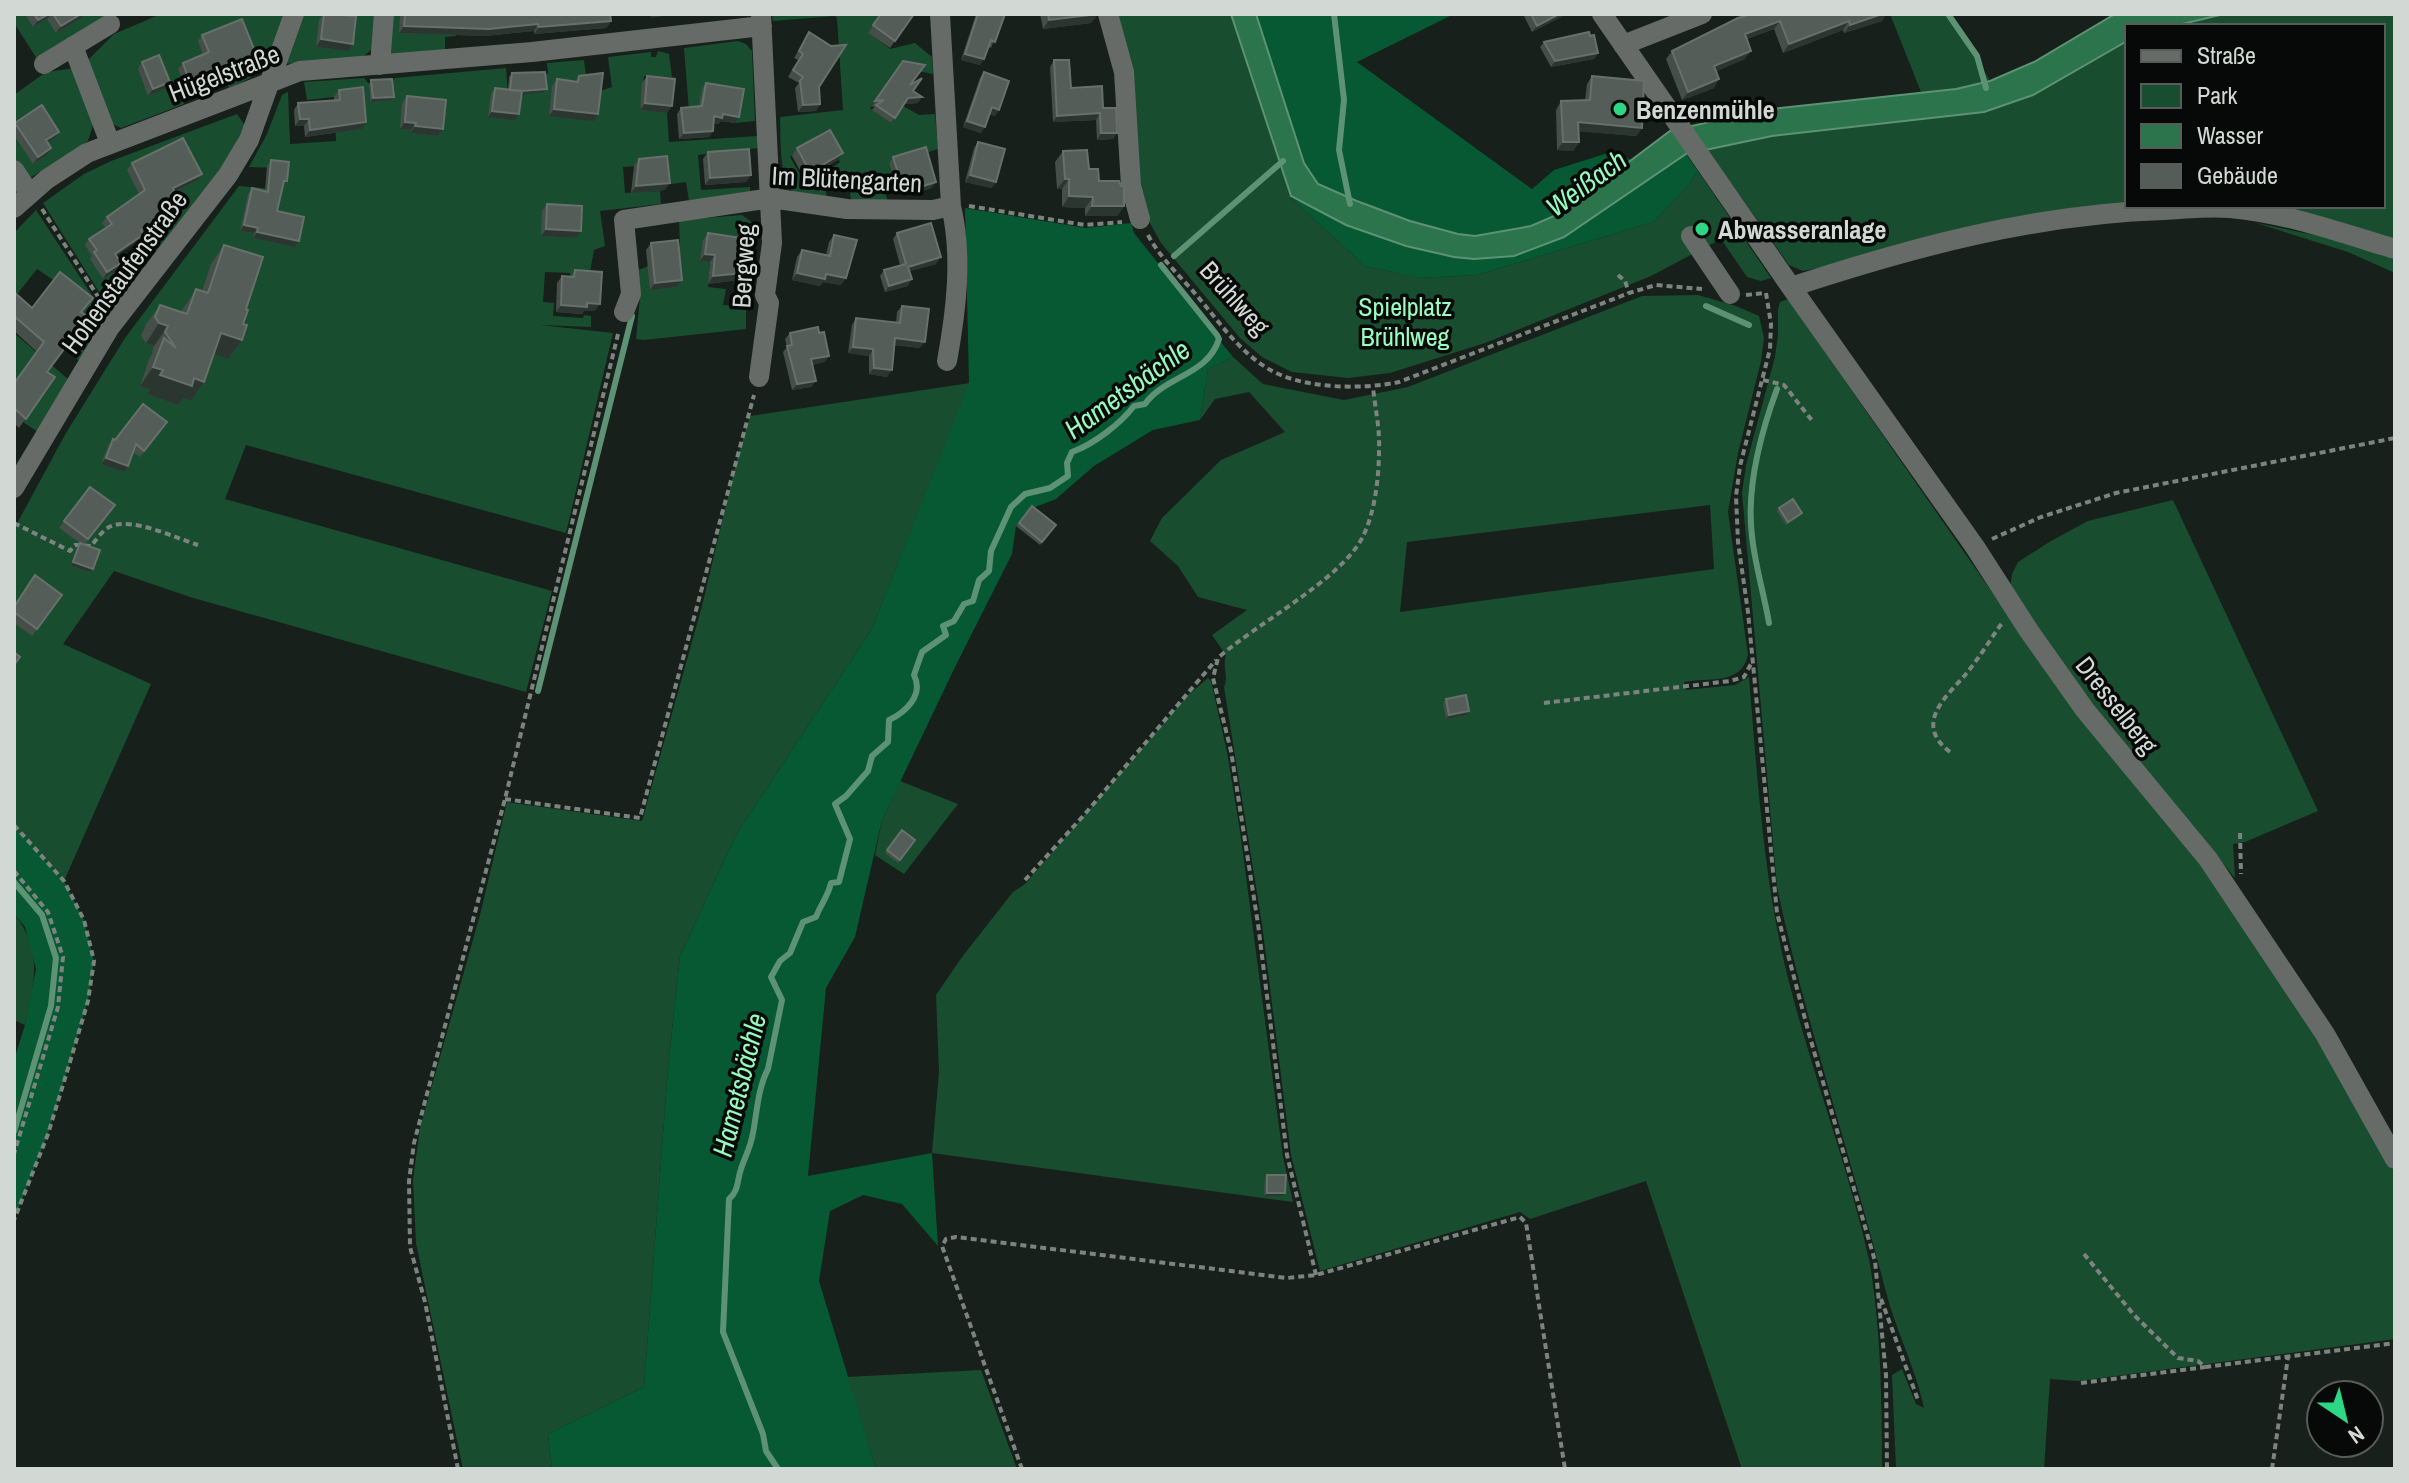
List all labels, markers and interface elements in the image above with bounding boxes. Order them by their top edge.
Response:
legend [2125,24,2385,208]
street label: Hügelstraße [164,36,284,110]
text: Straße [2197,39,2256,71]
text: Park [2197,79,2238,111]
place label: Benzenmühle [1636,92,1775,127]
marker: Benzenmühle [1611,100,1629,118]
text: Wasser [2197,119,2263,151]
water label: Weißach [1538,141,1634,225]
street label: Im Blütengarten [771,158,923,200]
text: Gebäude [2197,159,2278,191]
street label: Hohenstaufenstraße [53,184,195,360]
place label: Abwasseranlage [1718,212,1886,247]
marker: Abwasseranlage [1693,220,1711,238]
street label: Bergweg [723,223,763,309]
street label: Brühlweg [1192,253,1278,343]
park label: Spielplatz Brühlweg [1358,289,1452,354]
water label: Hametsbächle [1056,330,1198,448]
street label: Dresselberg [2068,649,2166,761]
water label: Hametsbächle [703,1009,775,1161]
north arrow [2305,1379,2385,1459]
text: N [2343,1419,2370,1451]

